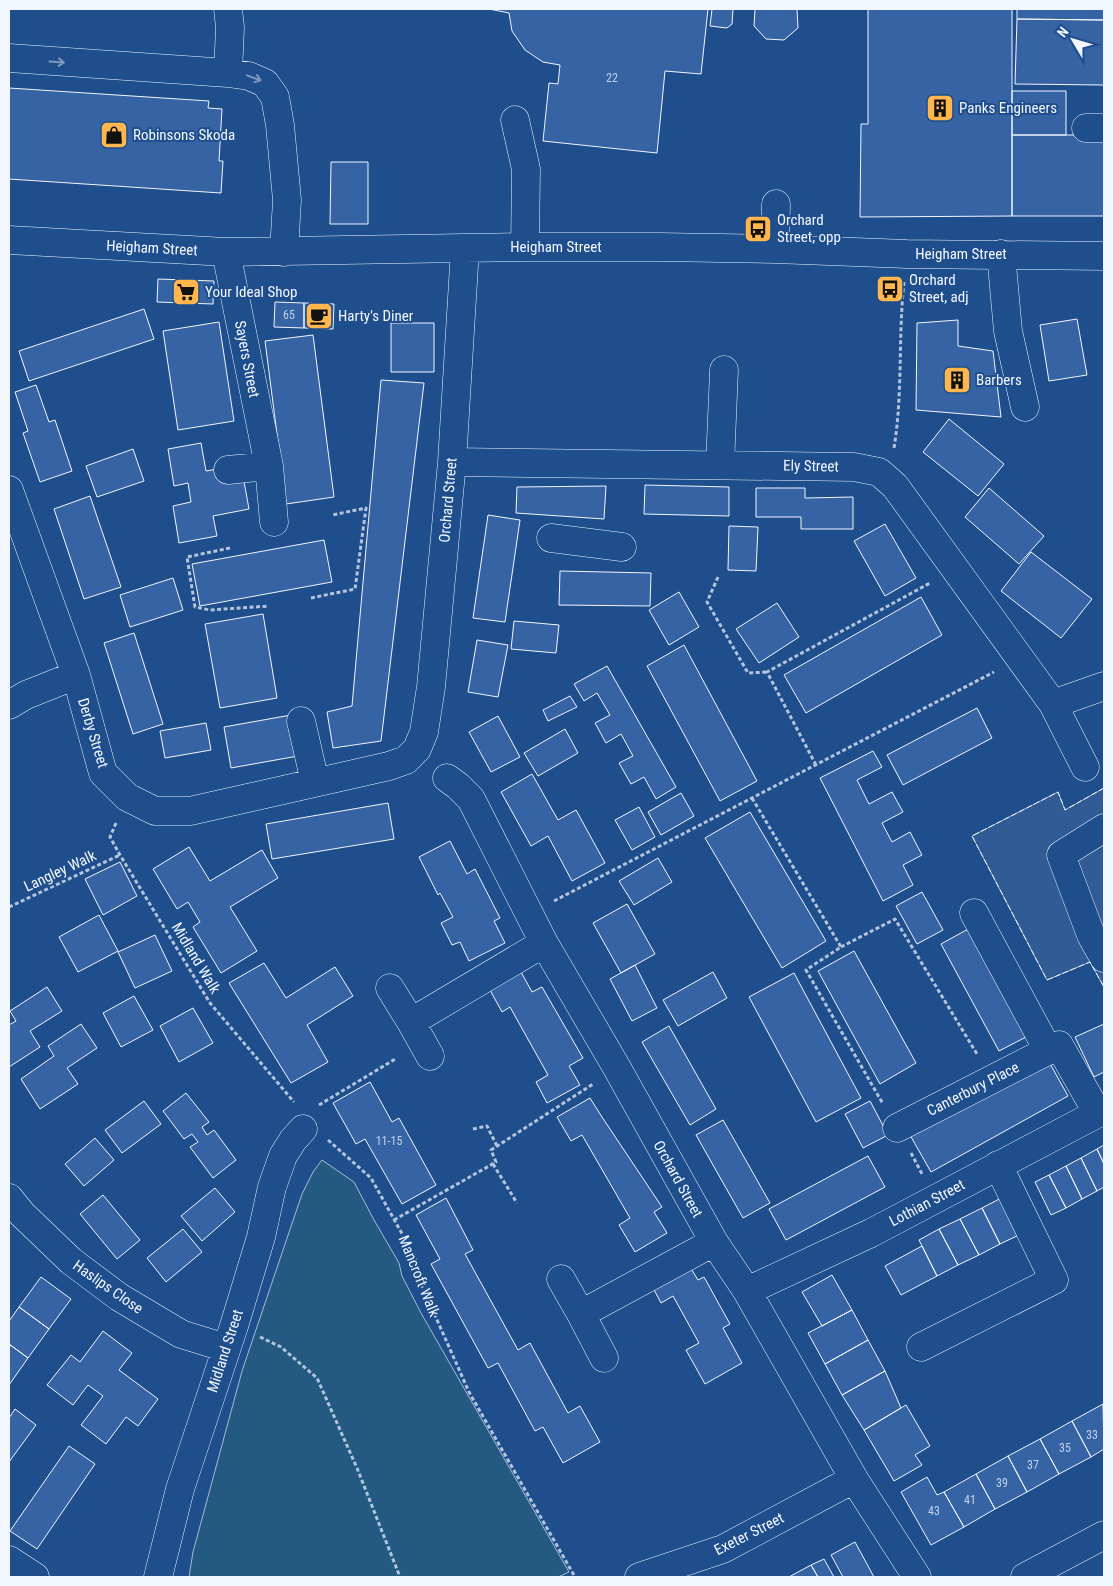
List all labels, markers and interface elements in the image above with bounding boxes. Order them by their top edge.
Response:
north arrow [1048,15,1098,65]
text: N [1054,24,1072,40]
one-way arrow [49,57,65,66]
house number: 22 [606,71,618,85]
one-way arrow [246,74,261,83]
building icon: Panks Engineers [925,93,955,123]
place label: Panks Engineers [959,99,1057,117]
shop icon: Robinsons Skoda [99,120,129,150]
place label: Robinsons Skoda [133,126,235,144]
place label: Orchard Street, opp [777,211,841,246]
bus stop icon: Orchard Street, opp [743,214,773,244]
street label: Heigham Street [106,237,198,259]
street label: Heigham Street [510,238,602,256]
street label: Heigham Street [915,245,1007,263]
place label: Orchard Street, adj [909,271,969,306]
bus stop icon: Orchard Street, adj [875,274,905,304]
supermarket icon: Your Ideal Shop [171,277,201,307]
place label: Your Ideal Shop [205,283,297,301]
cafe icon: Harty's Diner [304,301,334,331]
place label: Harty's Diner [338,307,414,325]
house number: 65 [283,308,295,322]
street label: Sayers Street [231,319,263,399]
building icon: Barbers [942,365,972,395]
place label: Barbers [976,371,1022,389]
street label: Orchard Street [435,457,461,543]
street label: Ely Street [783,457,839,475]
street label: Derby Street [74,696,112,770]
street label: Langley Walk [21,846,99,896]
street label: Midland Walk [168,919,224,997]
street label: Canterbury Place [924,1058,1022,1120]
house number: 11-15 [376,1134,402,1148]
street label: Orchard Street [649,1137,707,1221]
street label: Lothian Street [886,1176,968,1230]
street label: Mancroft Walk [395,1233,444,1319]
street label: Haslips Close [70,1256,146,1318]
street label: Midland Street [203,1307,247,1395]
house number: 33 [1086,1428,1098,1442]
house number: 35 [1059,1441,1071,1455]
house number: 37 [1027,1458,1039,1472]
house number: 39 [996,1476,1008,1490]
house number: 41 [964,1493,976,1507]
house number: 43 [928,1504,940,1518]
street label: Exeter Street [711,1509,787,1559]

